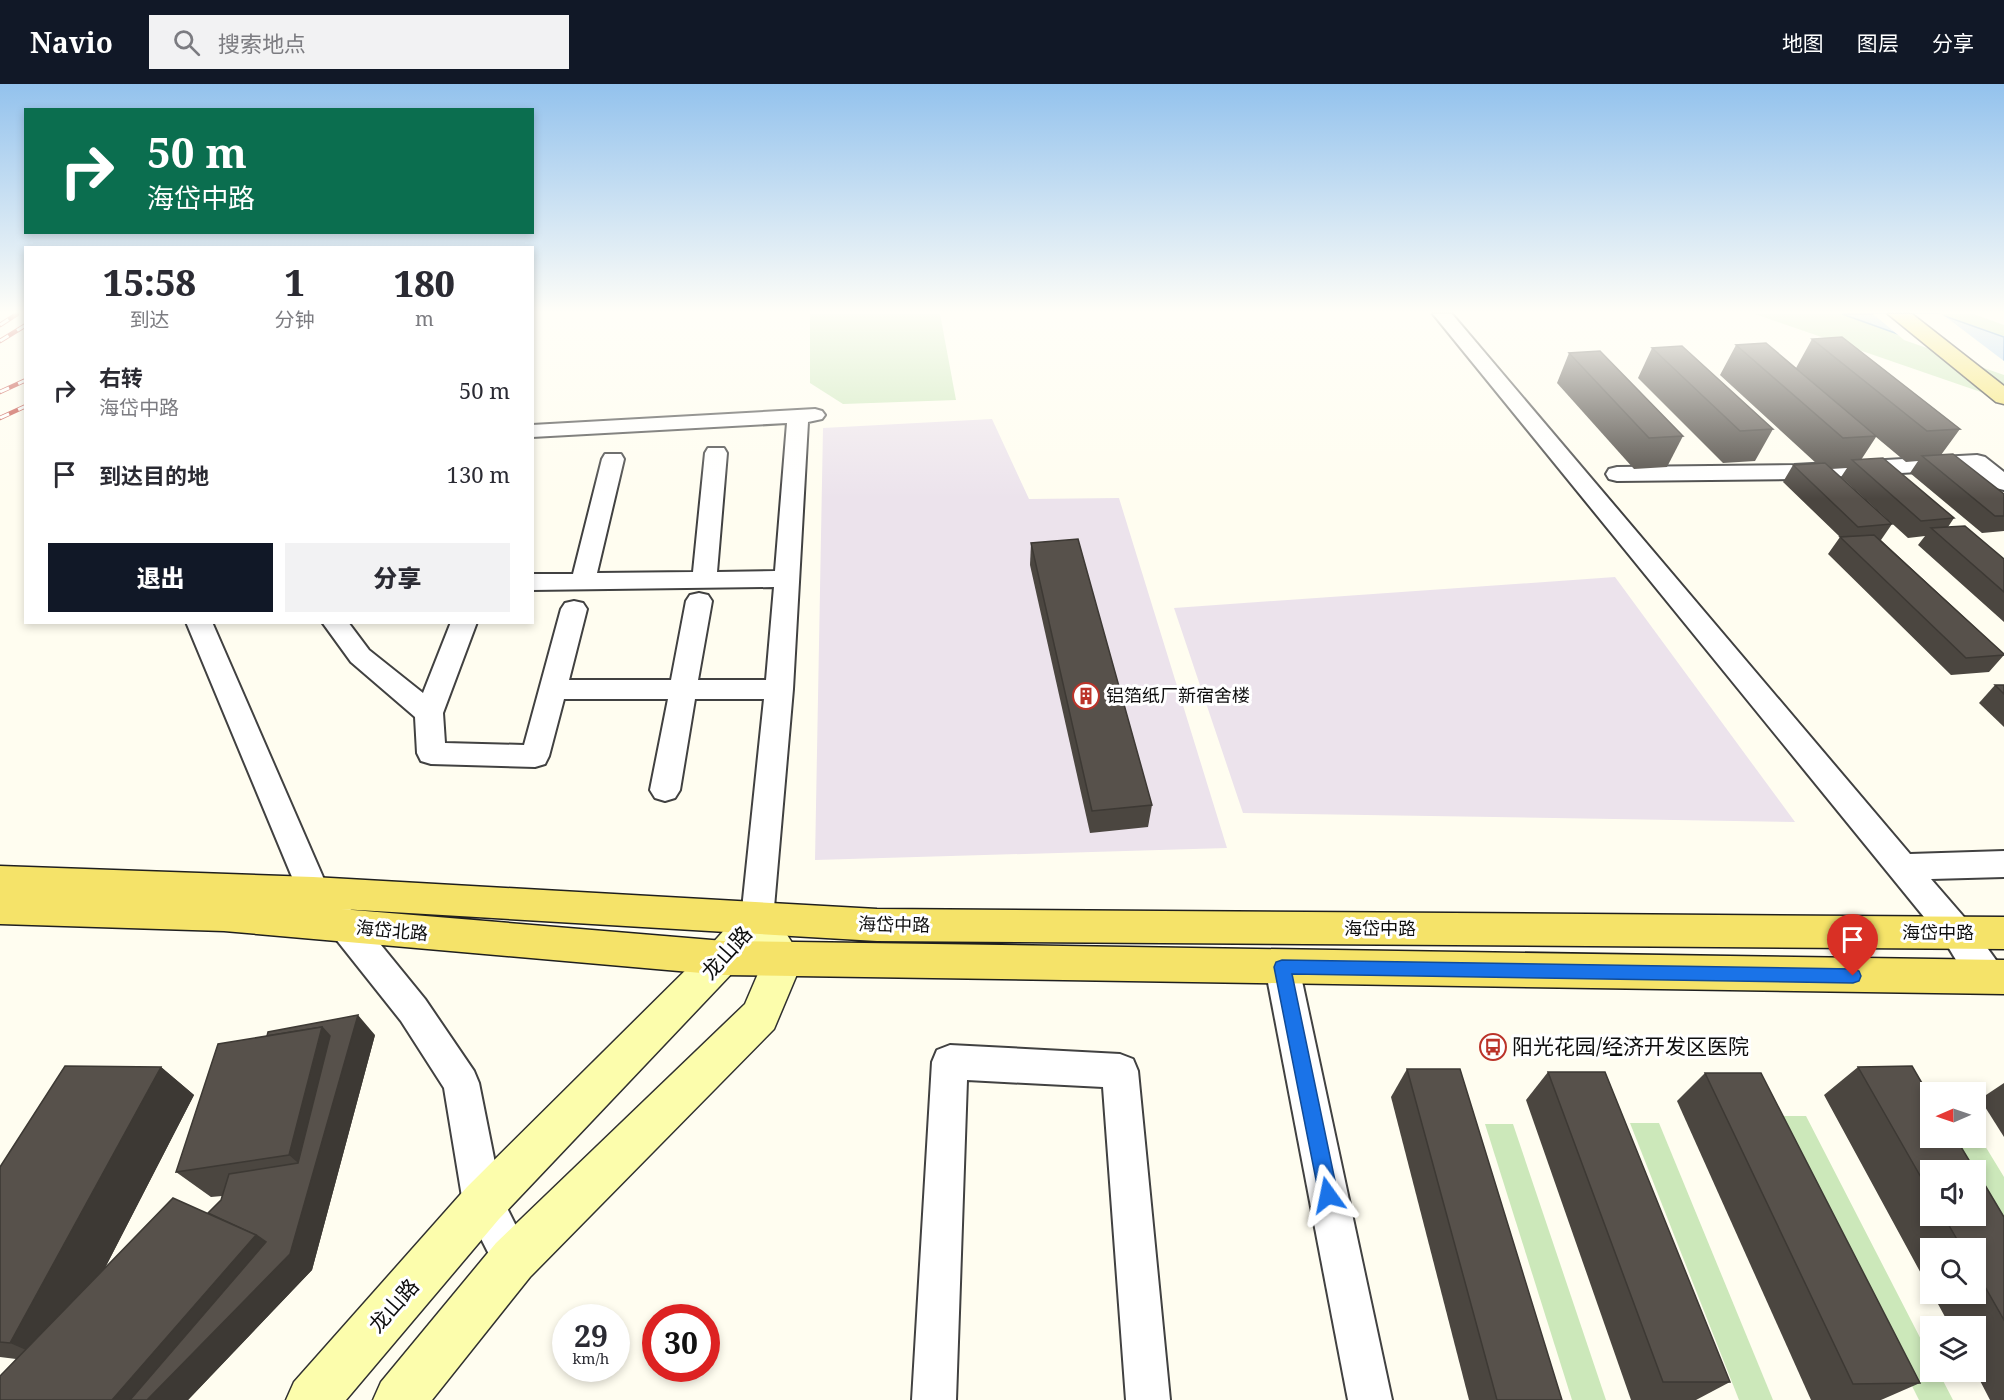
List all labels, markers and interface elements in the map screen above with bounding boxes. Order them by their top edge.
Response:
search box [149,15,569,69]
text: Navio [30,23,113,61]
icon: search [170,26,203,59]
text: 搜索地点 [218,28,306,58]
text: 地图 [1782,29,1824,57]
text: 图层 [1857,29,1899,57]
text: 分享 [1932,29,1974,57]
text: 50 m [147,123,247,180]
icon: right [48,132,126,210]
text: 海岱中路 [147,179,255,216]
text: 15:58 [103,258,196,307]
text: 1 [285,258,305,307]
text: 180 [394,259,455,308]
text: m [415,305,434,332]
text: 到达 [129,306,169,333]
text: 分钟 [275,306,315,333]
text: 右转 [99,362,143,392]
icon: right [48,374,81,407]
text: 50 m [459,375,510,405]
text: 海岱中路 [99,394,179,421]
icon: arrive [48,458,81,491]
text: 130 m [447,459,510,489]
text: 到达目的地 [99,460,209,490]
button: 退出 [48,543,273,612]
button: 分享 [285,543,510,612]
building icon: 铝箔纸厂新宿舍楼 [1071,681,1101,711]
place label: 铝箔纸厂新宿舍楼 [1106,683,1250,707]
street label: 海岱中路 [858,911,930,937]
pin [1827,914,1878,976]
street label: 海岱北路 [355,915,429,945]
street label: 海岱中路 [1344,916,1416,940]
street label: 龙山路 [695,920,758,985]
street label: 海岱中路 [1902,920,1974,944]
icon: arrive [1836,923,1869,956]
bus stop icon: 阳光花园/经济开发区医院 [1478,1032,1508,1062]
place label: 阳光花园/经济开发区医院 [1512,1032,1749,1060]
north arrow [1920,1082,1986,1148]
map controls [1920,1082,1986,1382]
button: sound [1920,1160,1986,1226]
position arrow [1296,1163,1360,1227]
button: search [1920,1238,1986,1304]
street label: 龙山路 [362,1272,424,1338]
speed limit sign: 30 [642,1304,720,1382]
text: 29 [574,1315,608,1356]
button: layers [1920,1316,1986,1382]
text: km/h [573,1348,609,1368]

